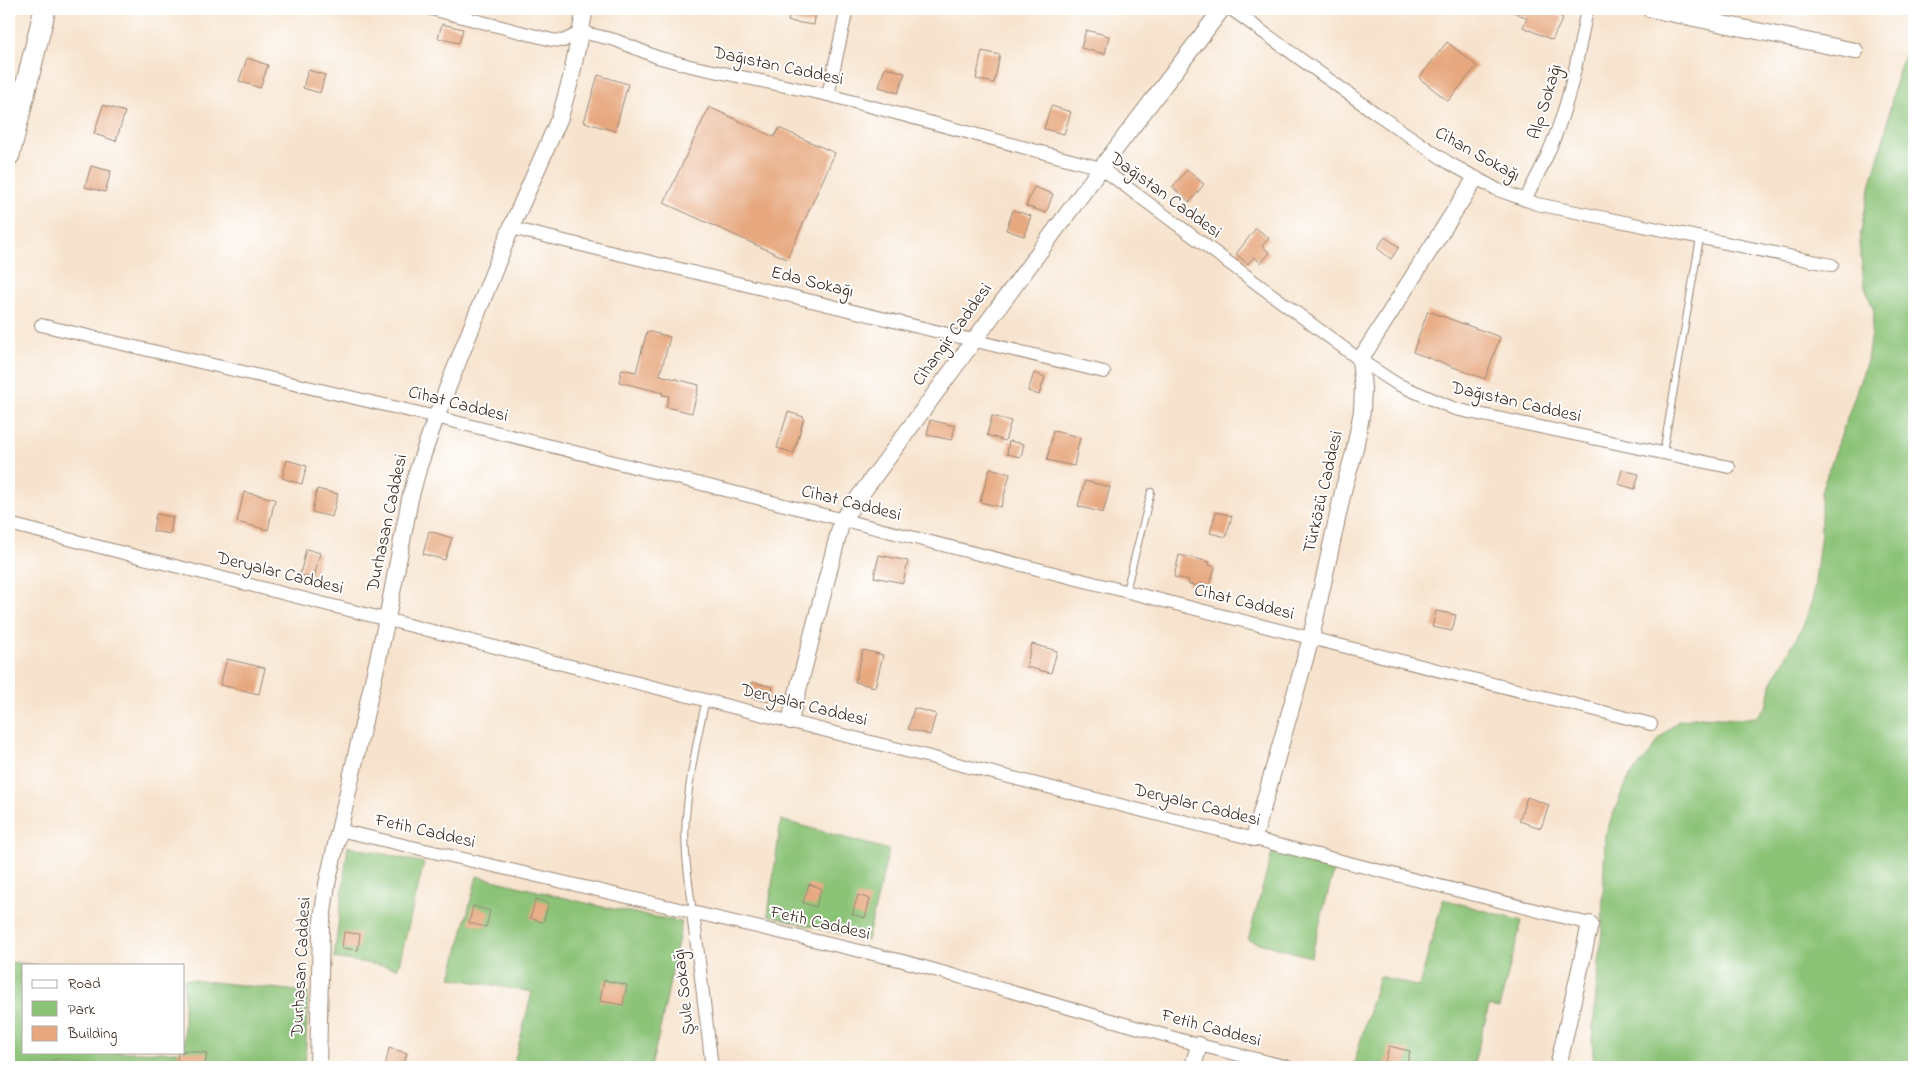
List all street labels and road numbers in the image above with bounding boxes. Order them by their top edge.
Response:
street label: Dağıstan Caddesi [709,40,846,95]
street label: Alp Sokağı [1522,61,1571,143]
street label: Cihan Sokağı [1429,121,1524,190]
street label: Dağıstan Caddesi [1102,146,1226,246]
street label: Eda Sokağı [768,260,856,307]
street label: Cihangir Caddesi [907,278,1000,393]
street label: Dağıstan Caddesi [1447,375,1584,432]
street label: Cihat Caddesi [405,380,511,430]
street label: Türközü Caddesi [1297,428,1351,556]
street label: Durhasan Caddesi [361,452,415,595]
street label: Cihat Caddesi [798,479,904,529]
street label: Deryalar Caddesi [213,545,346,602]
street label: Cihat Caddesi [1191,578,1297,628]
street label: Deryalar Caddesi [737,677,870,734]
street label: Deryalar Caddesi [1130,777,1263,834]
street label: Fetih Caddesi [371,808,478,856]
street label: Durhasan Caddesi [285,896,319,1039]
street label: Fetih Caddesi [766,900,873,948]
street label: Şule Sokağı [667,947,704,1037]
street label: Fetih Caddesi [1157,1003,1264,1055]

